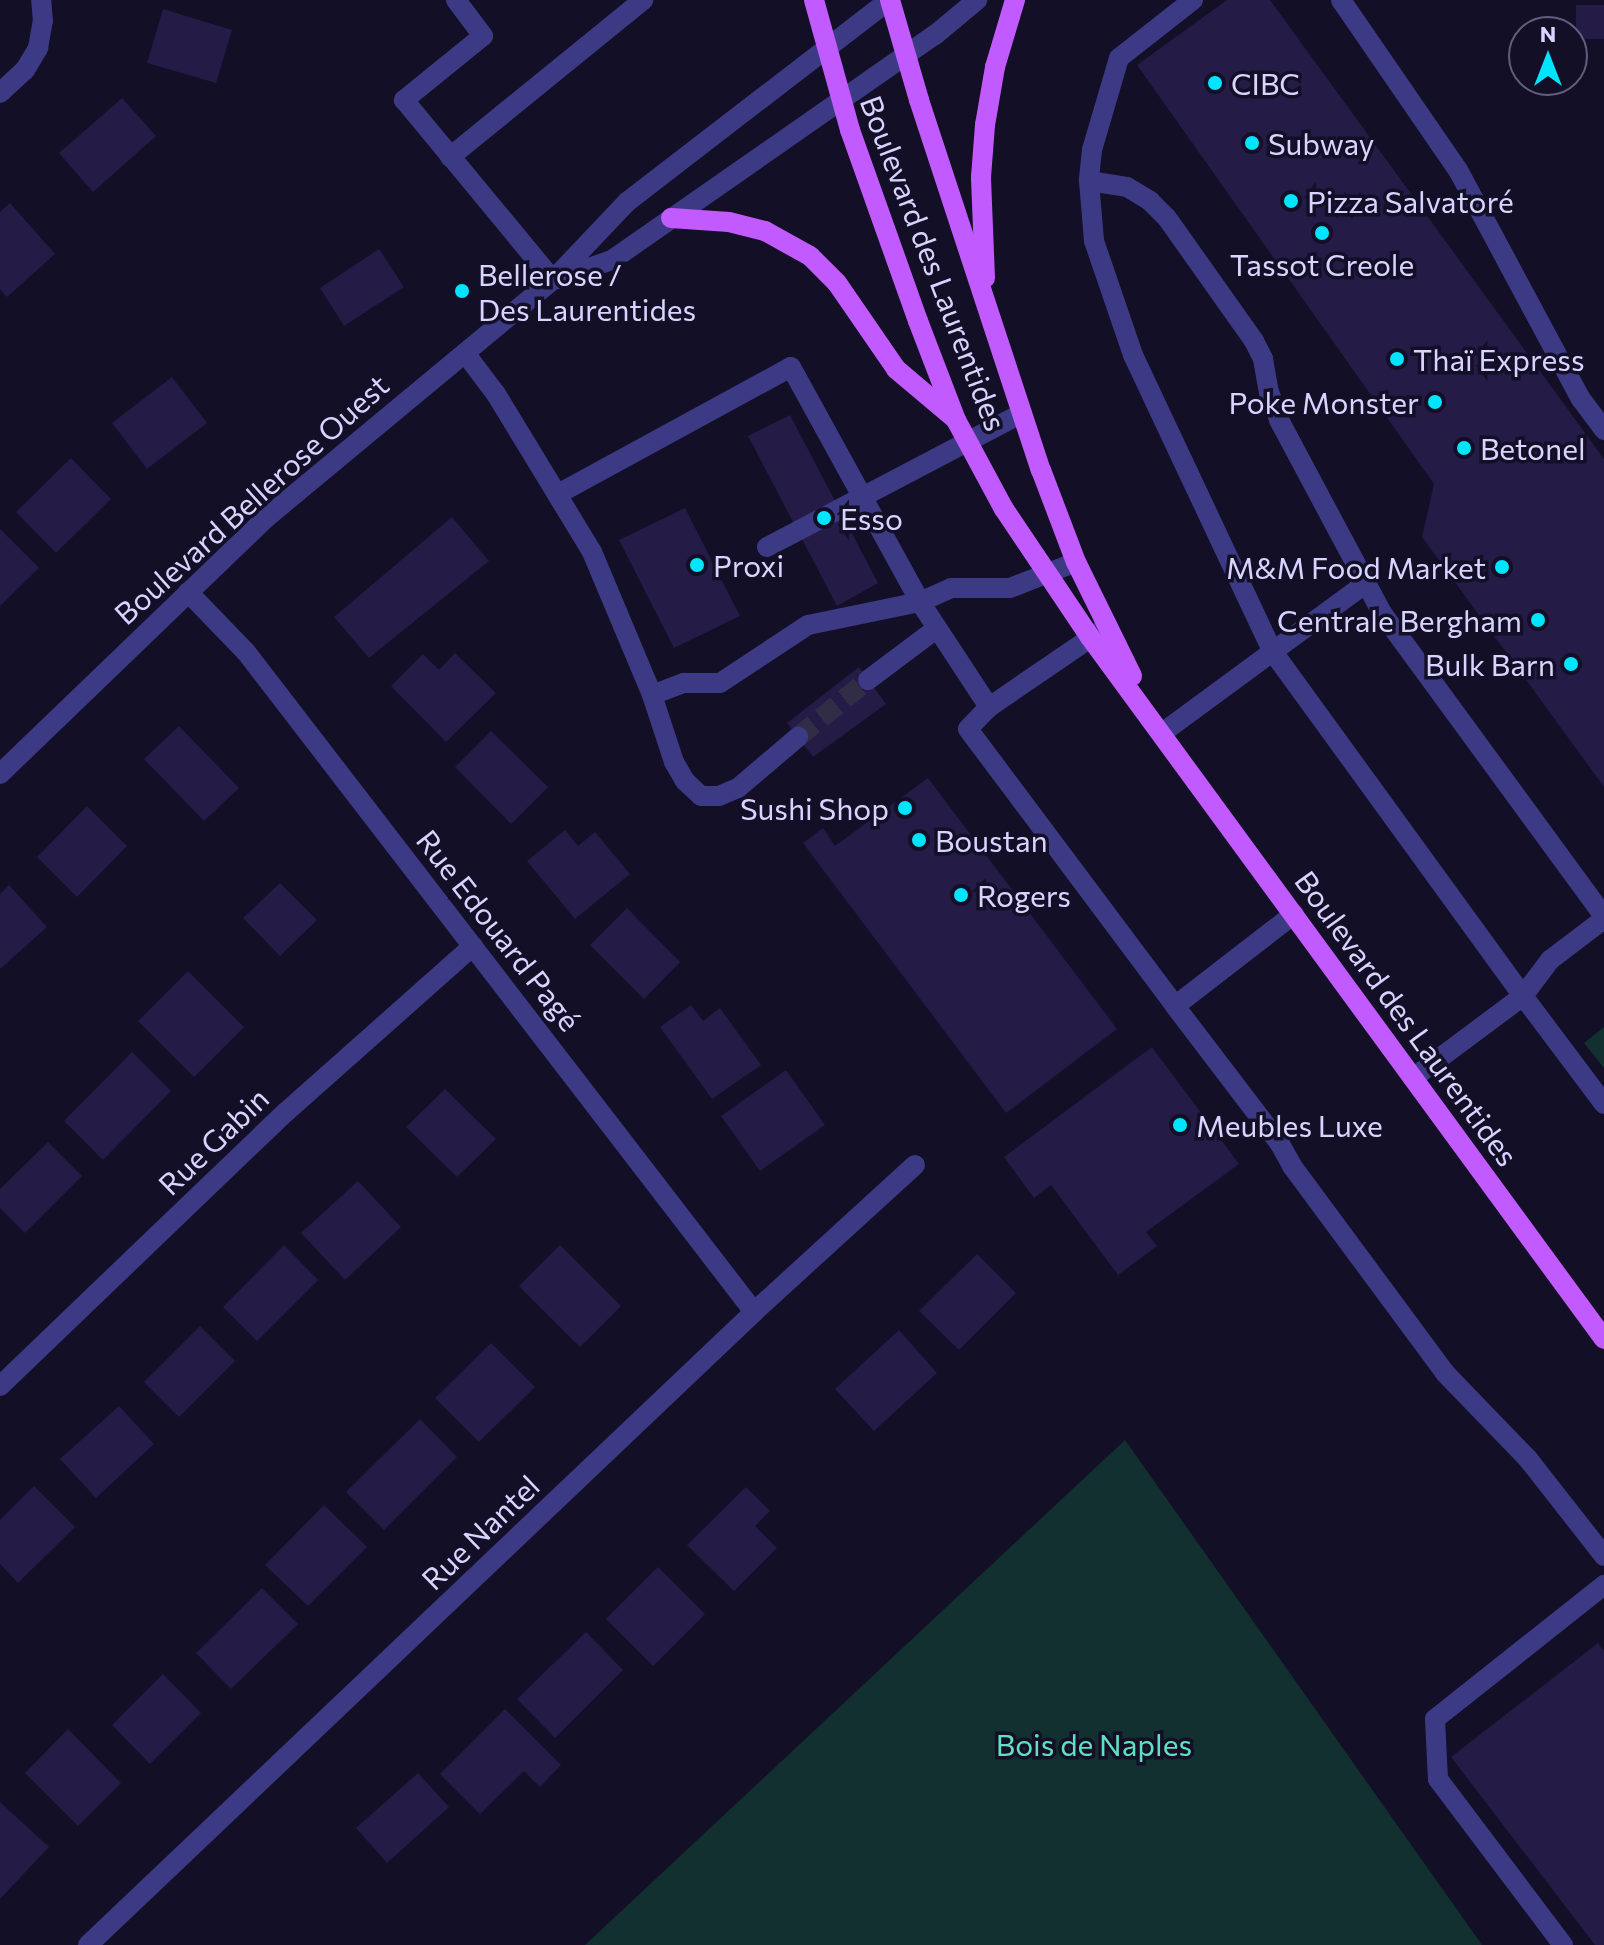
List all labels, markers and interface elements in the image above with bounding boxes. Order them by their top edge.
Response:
north arrow [1508,16,1588,96]
text: N [1540,20,1556,47]
place label: CIBC [1231,65,1300,101]
marker: CIBC [1206,74,1224,92]
street label: Boulevard des Laurentides [853,90,1015,436]
place label: Subway [1268,125,1374,161]
marker: Subway [1243,134,1261,152]
place label: Pizza Salvatoré [1307,183,1514,219]
marker: Pizza Salvatoré [1282,192,1300,210]
marker: Tassot Creole [1313,224,1331,242]
place label: Tassot Creole [1230,246,1414,282]
place label: Bellerose / Des Laurentides [478,256,696,326]
marker: Bellerose / Des Laurentides [453,282,471,300]
place label: Thaï Express [1413,341,1585,377]
marker: Thaï Express [1388,350,1406,368]
street label: Boulevard Bellerose Ouest [107,367,395,631]
place label: Poke Monster [1228,384,1419,420]
marker: Poke Monster [1426,393,1444,411]
place label: Betonel [1480,430,1586,466]
marker: Betonel [1455,439,1473,457]
place label: Esso [840,500,903,536]
marker: Esso [815,509,833,527]
place label: Proxi [713,547,784,583]
place label: M&M Food Market [1226,549,1486,585]
marker: Proxi [688,556,706,574]
marker: M&M Food Market [1493,558,1511,576]
place label: Centrale Bergham [1277,602,1522,638]
marker: Centrale Bergham [1529,611,1547,629]
place label: Bulk Barn [1425,646,1555,682]
marker: Bulk Barn [1562,655,1580,673]
place label: Sushi Shop [740,790,889,826]
marker: Sushi Shop [896,799,914,817]
place label: Boustan [935,822,1048,858]
street label: Rue Edouard Pagé [410,823,588,1037]
marker: Boustan [910,831,928,849]
street label: Boulevard des Laurentides [1288,863,1526,1173]
place label: Rogers [977,877,1071,913]
marker: Rogers [952,886,970,904]
street label: Rue Gabin [151,1080,275,1202]
place label: Meubles Luxe [1196,1107,1383,1143]
marker: Meubles Luxe [1171,1116,1189,1134]
street label: Rue Nantel [414,1467,546,1597]
park label: Bois de Naples [996,1726,1192,1762]

